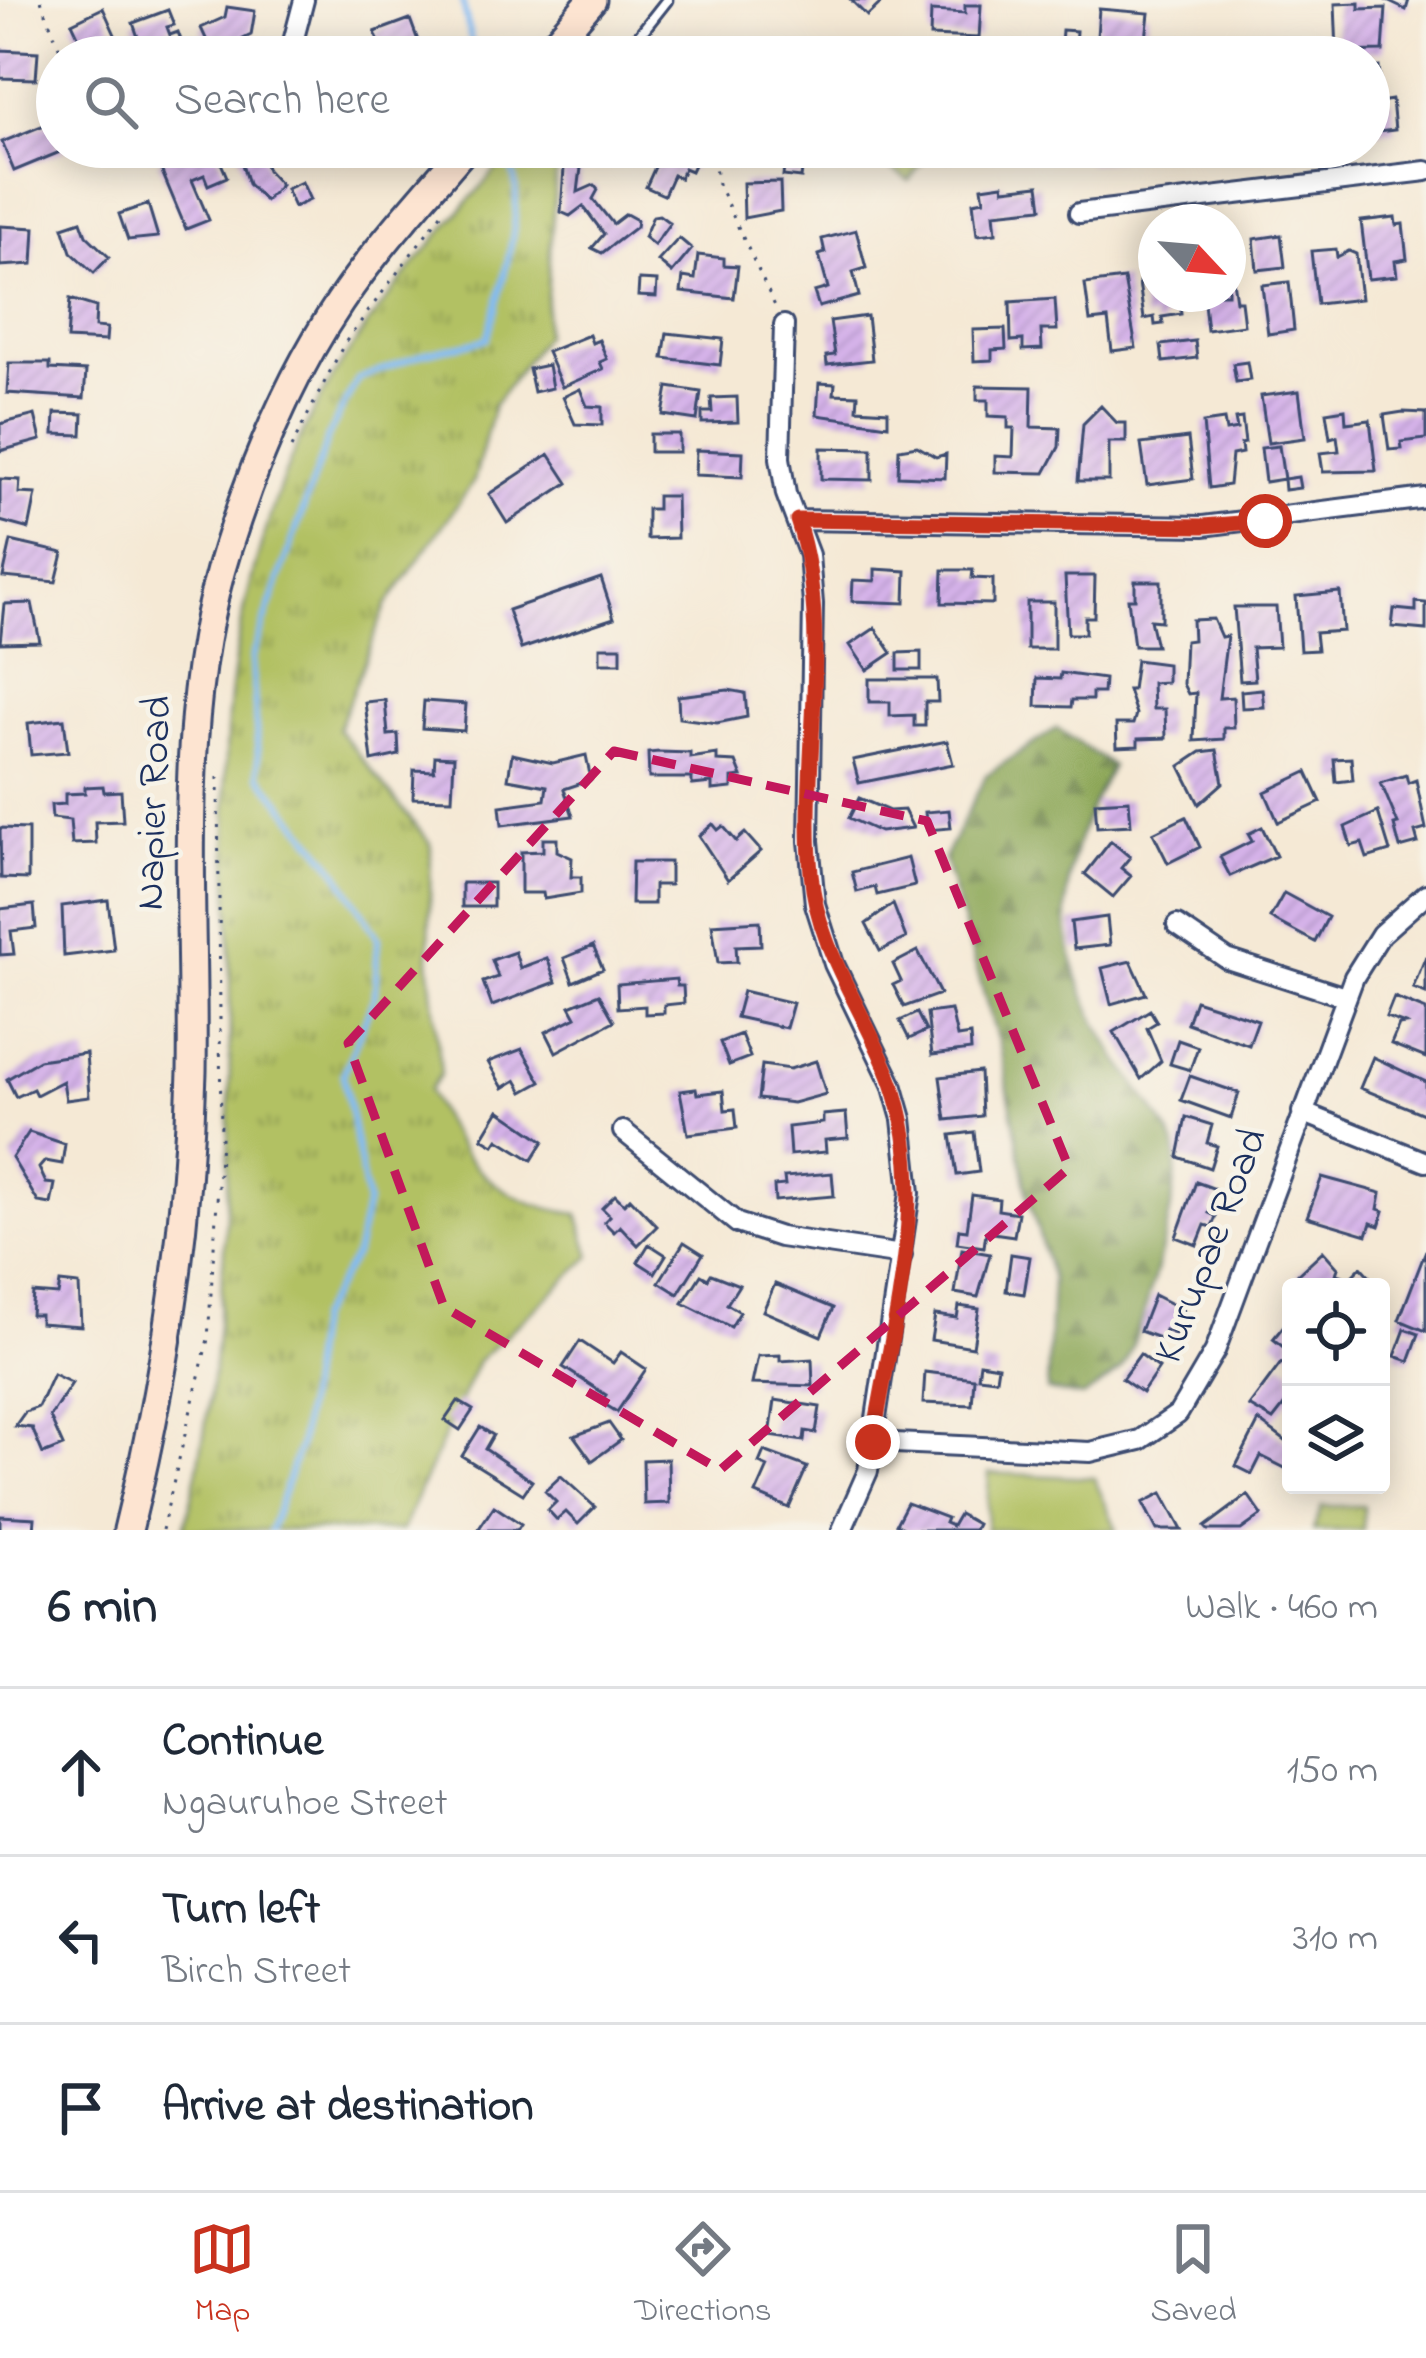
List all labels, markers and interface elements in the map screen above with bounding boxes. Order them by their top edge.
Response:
search box [36,36,1390,168]
icon: search [78,69,144,135]
text: Search here [174,69,390,135]
north arrow [1138,204,1246,312]
route start [1238,494,1292,548]
street label: Napier Road [121,694,189,912]
street label: Kurupae Road [1139,1120,1285,1372]
map controls [1282,1278,1390,1494]
button: locate [1282,1278,1390,1386]
button: layers [1282,1386,1390,1494]
route end [846,1415,900,1469]
text: 6 min [48,1571,157,1646]
text: Walk · 460 m [1185,1580,1378,1637]
text: Continue [162,1710,323,1776]
icon: ahead [48,1739,114,1805]
text: 150 m [1286,1743,1378,1800]
text: Ngauruhoe Street [162,1776,448,1833]
text: Turn left [162,1878,320,1944]
icon: left [48,1907,114,1973]
text: 310 m [1293,1911,1378,1968]
text: Birch Street [162,1944,351,2001]
icon: arrive [48,2075,114,2141]
text: Arrive at destination [162,2075,533,2141]
tab: Map [189,2216,255,2336]
tab: Directions [634,2216,772,2336]
tab: Saved [1150,2216,1237,2336]

